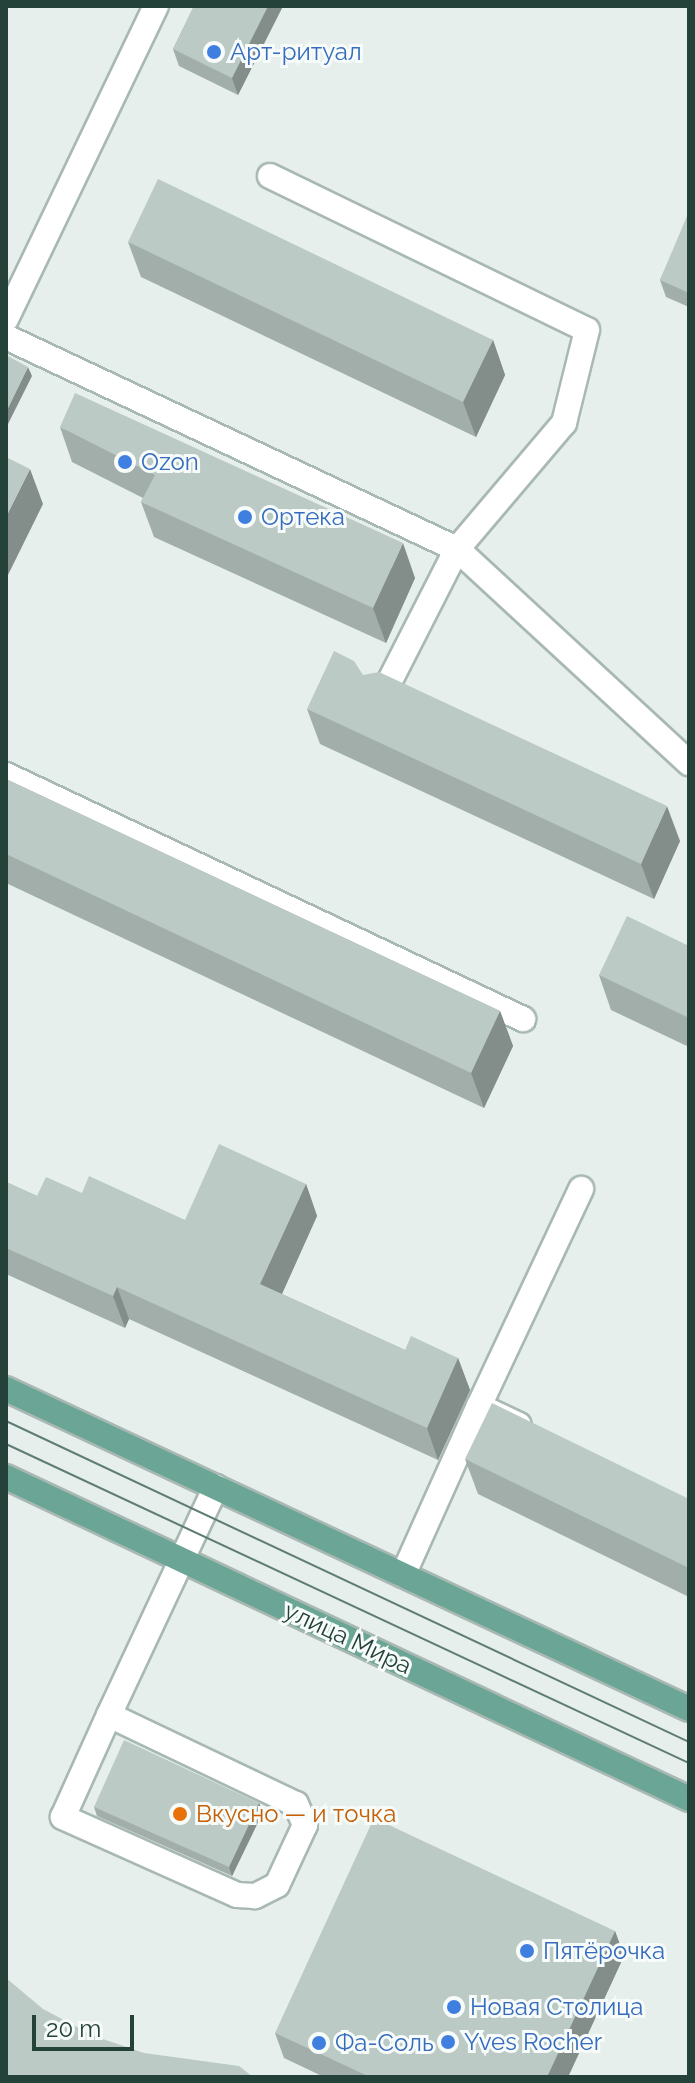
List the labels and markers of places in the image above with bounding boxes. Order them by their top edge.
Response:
place label: Арт-ритуал [230,38,362,66]
marker: Арт-ритуал [205,43,223,61]
place label: Ozon [141,448,199,476]
marker: Ozon [116,453,134,471]
place label: Ортека [261,503,345,531]
marker: Ортека [236,508,254,526]
place label: Вкусно — и точка [196,1800,396,1828]
marker: Вкусно — и точка [171,1805,189,1823]
place label: Пятёрочка [543,1937,665,1965]
marker: Пятёрочка [518,1942,536,1960]
place label: Новая Столица [470,1993,643,2021]
marker: Новая Столица [445,1998,463,2016]
place label: Yves Rocher [464,2028,602,2056]
place label: Фа-Соль [335,2029,434,2057]
marker: Yves Rocher [439,2033,457,2051]
marker: Фа-Соль [310,2034,328,2052]

